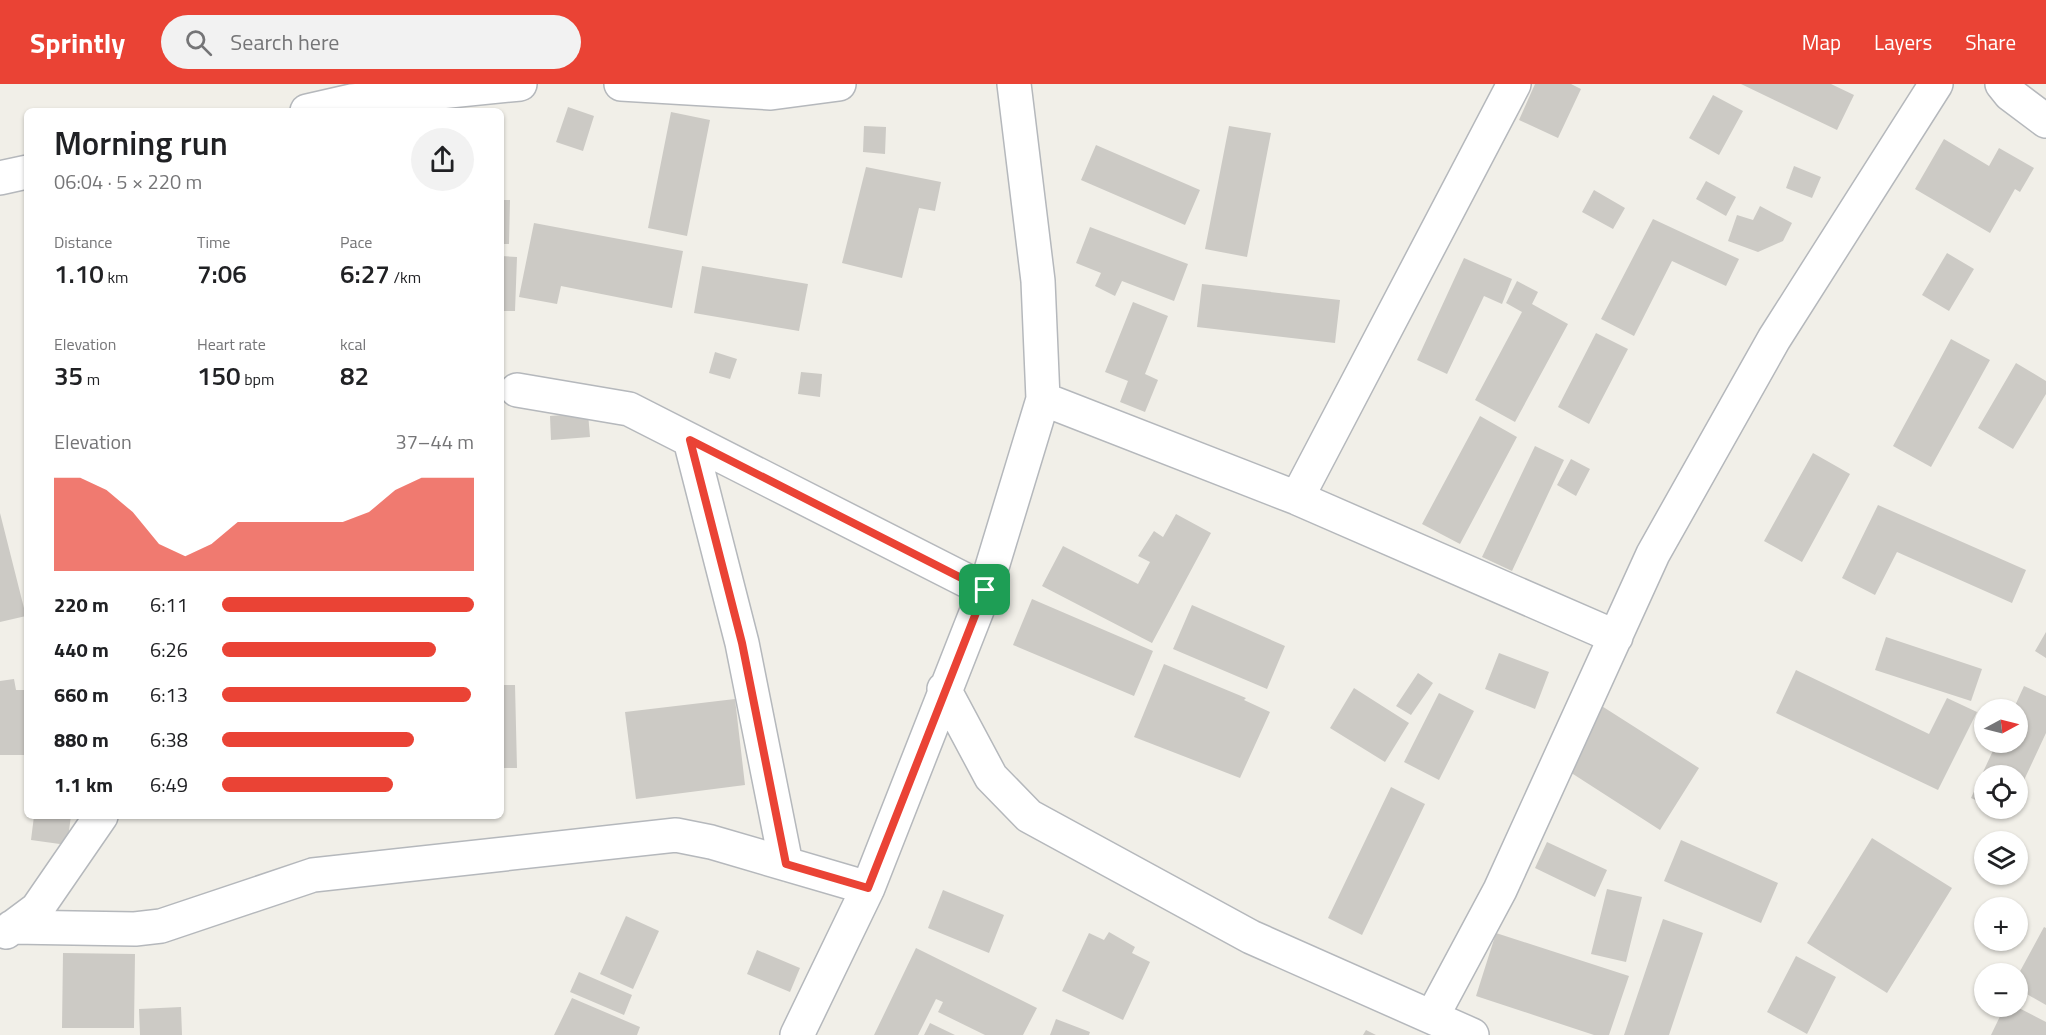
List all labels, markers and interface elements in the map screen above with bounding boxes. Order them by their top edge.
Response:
search box [161,15,581,69]
text: Sprintly [30,21,125,64]
text: Search here [230,25,339,59]
icon: search [182,26,215,59]
text: Map [1802,26,1841,58]
text: Layers [1874,26,1932,58]
text: Share [1965,26,2016,58]
text: Morning run [54,118,228,168]
button: share [411,128,474,191]
text: 06:04 · 5 × 220 m [54,166,202,197]
text: Distance [54,230,112,254]
text: Time [197,230,230,254]
text: Pace [340,230,372,254]
text: 1.10 [54,254,104,293]
text: 7:06 [197,254,247,293]
text: 6:27 [340,254,390,293]
text: km [104,265,128,289]
text: /km [390,265,421,289]
text: Elevation [54,332,116,356]
text: Heart rate [197,332,266,356]
text: kcal [340,332,366,356]
text: 35 [54,356,83,395]
text: 150 [197,356,241,395]
text: 82 [340,356,369,395]
text: m [83,367,100,391]
text: bpm [241,367,274,391]
text: Elevation [54,426,132,457]
text: 37–44 m [395,426,474,457]
pin [959,564,1010,615]
icon: arrive [968,573,1001,606]
text: 220 m [54,589,109,620]
text: 6:11 [150,589,188,620]
text: 440 m [54,634,109,665]
text: 6:26 [150,634,188,665]
text: 660 m [54,679,109,710]
text: 6:13 [150,679,188,710]
north arrow [1974,699,2028,753]
map controls [1974,699,2028,1017]
text: 880 m [54,724,109,755]
text: 6:38 [150,724,188,755]
button: locate [1974,765,2028,819]
text: 1.1 km [54,769,113,800]
text: 6:49 [150,769,188,800]
button: layers [1974,831,2028,885]
button: + [1974,897,2028,951]
button: − [1974,963,2028,1017]

